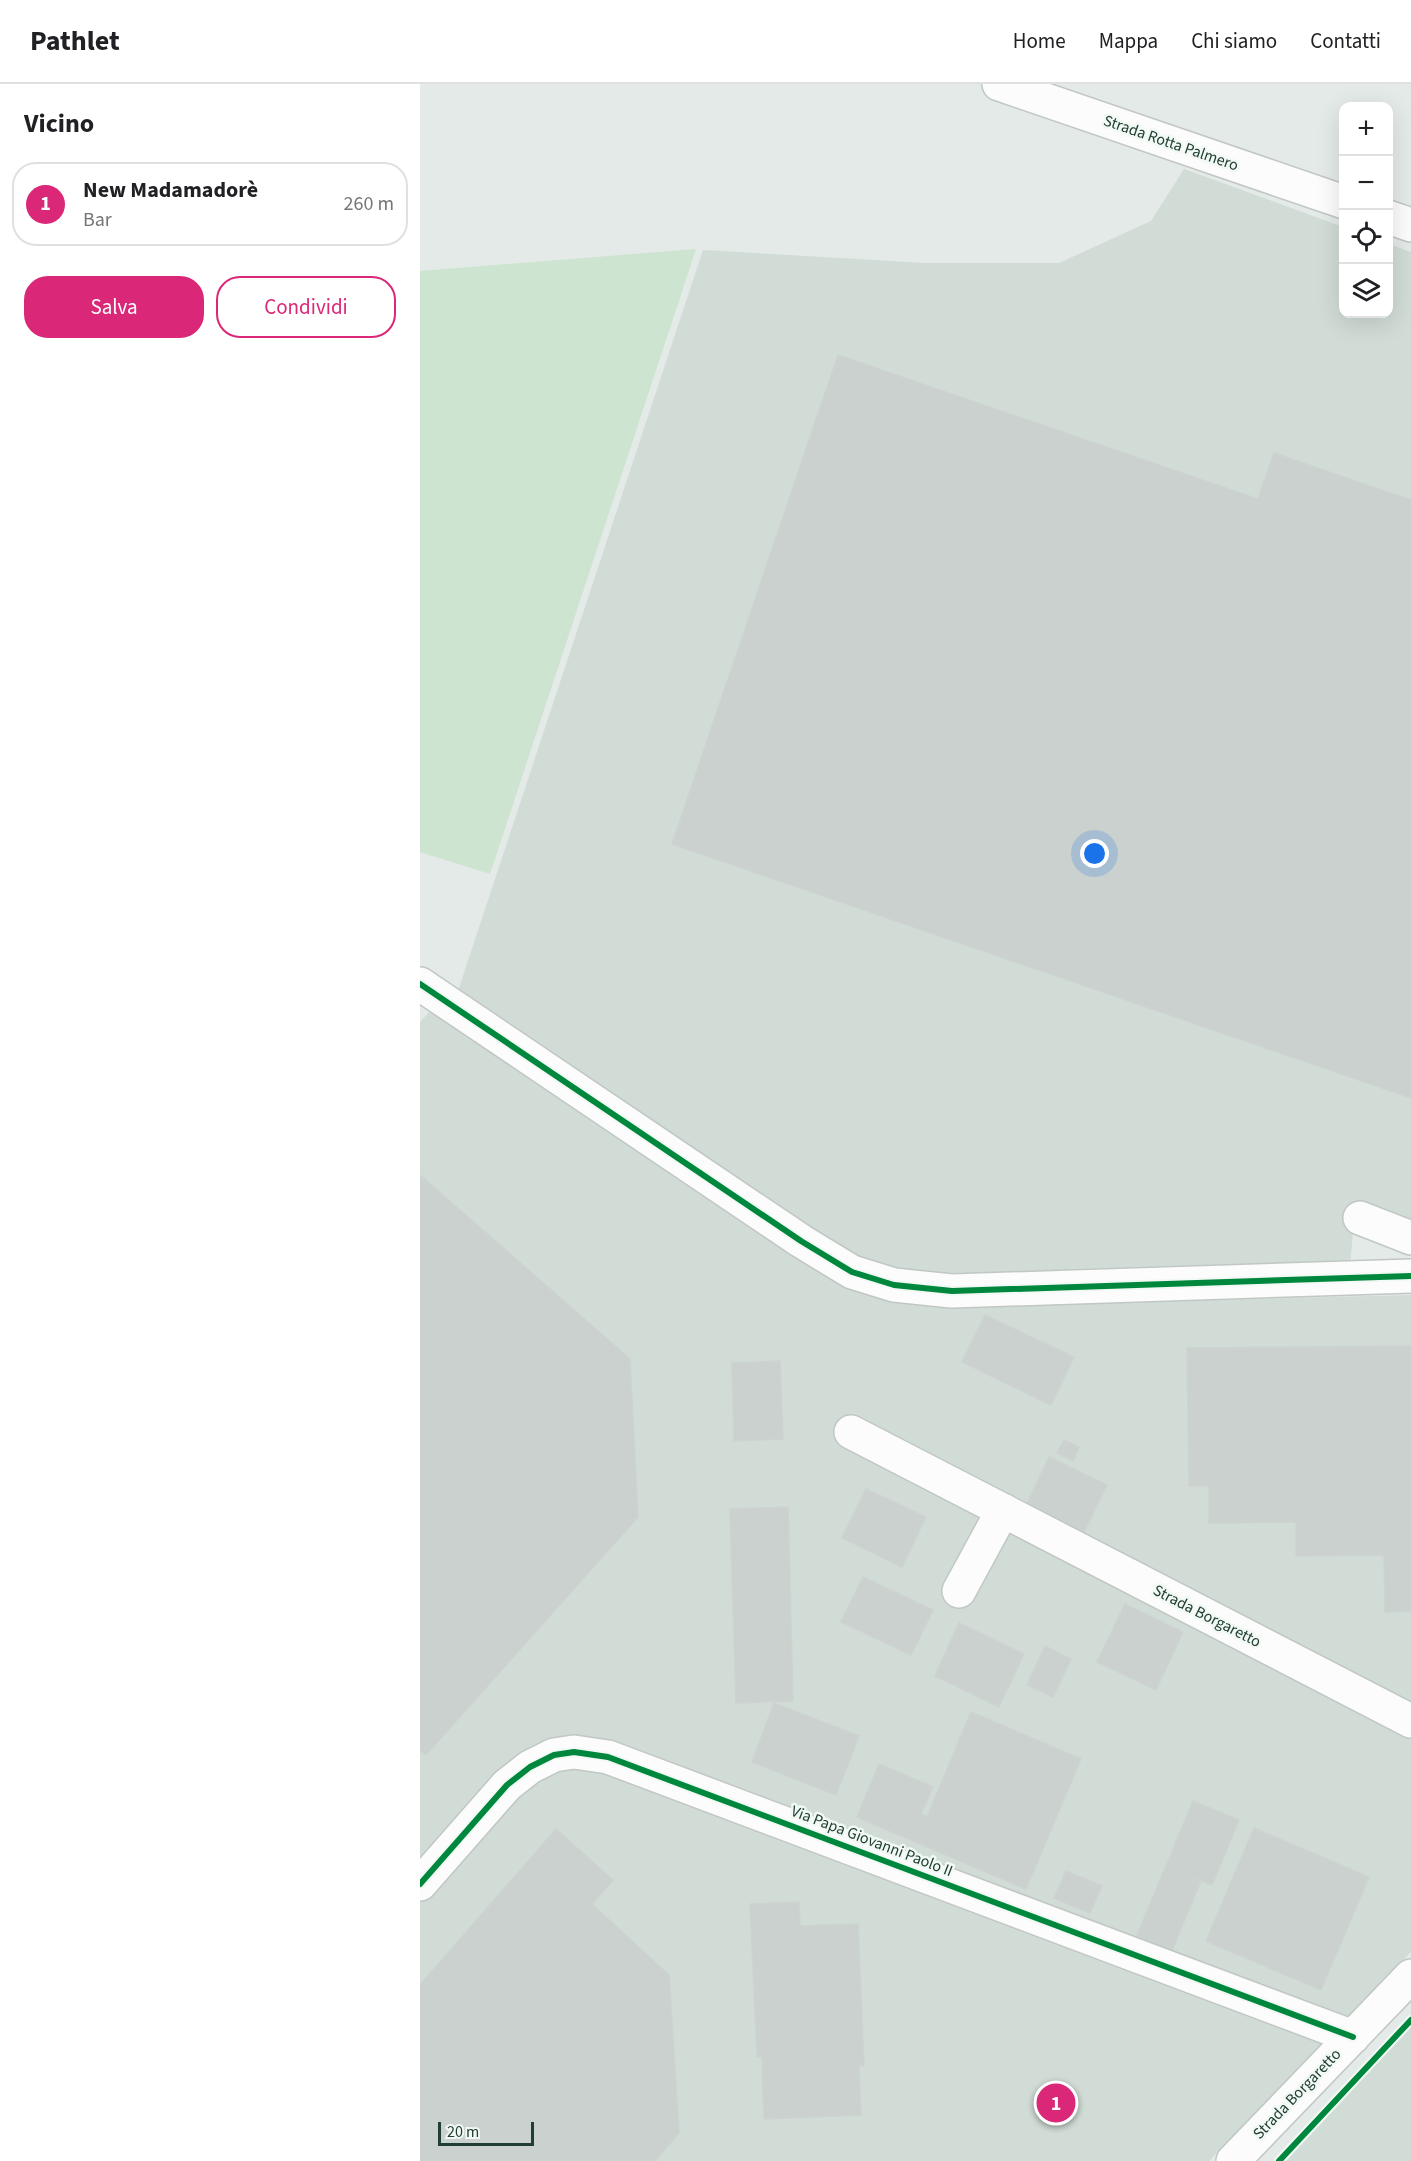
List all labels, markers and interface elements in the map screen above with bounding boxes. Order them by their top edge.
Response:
text: Pathlet [30,21,120,61]
text: Home [1013,26,1066,56]
text: Mappa [1099,26,1158,56]
text: Chi siamo [1191,26,1277,56]
text: Contatti [1310,26,1381,56]
map controls [1339,102,1393,318]
button: + [1339,102,1393,156]
text: Vicino [24,105,94,142]
street label: Strada Rotta Palmero [1101,110,1241,176]
button: − [1339,156,1393,210]
text: New Madamadorè [83,174,258,206]
text: 1 [40,190,51,218]
text: 260 m [344,190,394,218]
text: Bar [83,206,112,234]
button: locate [1339,210,1393,264]
button: layers [1339,264,1393,318]
button: Salva [24,276,204,338]
button: Condividi [216,276,396,338]
your location [1080,839,1109,868]
street label: Strada Borgaretto [1149,1579,1265,1653]
street label: Via Papa Giovanni Paolo II [788,1800,956,1882]
street label: Strada Borgaretto [1248,2044,1346,2144]
pin: 1 [1036,2080,1076,2126]
scale bar [438,2119,534,2146]
text: 20 m [447,2121,479,2143]

